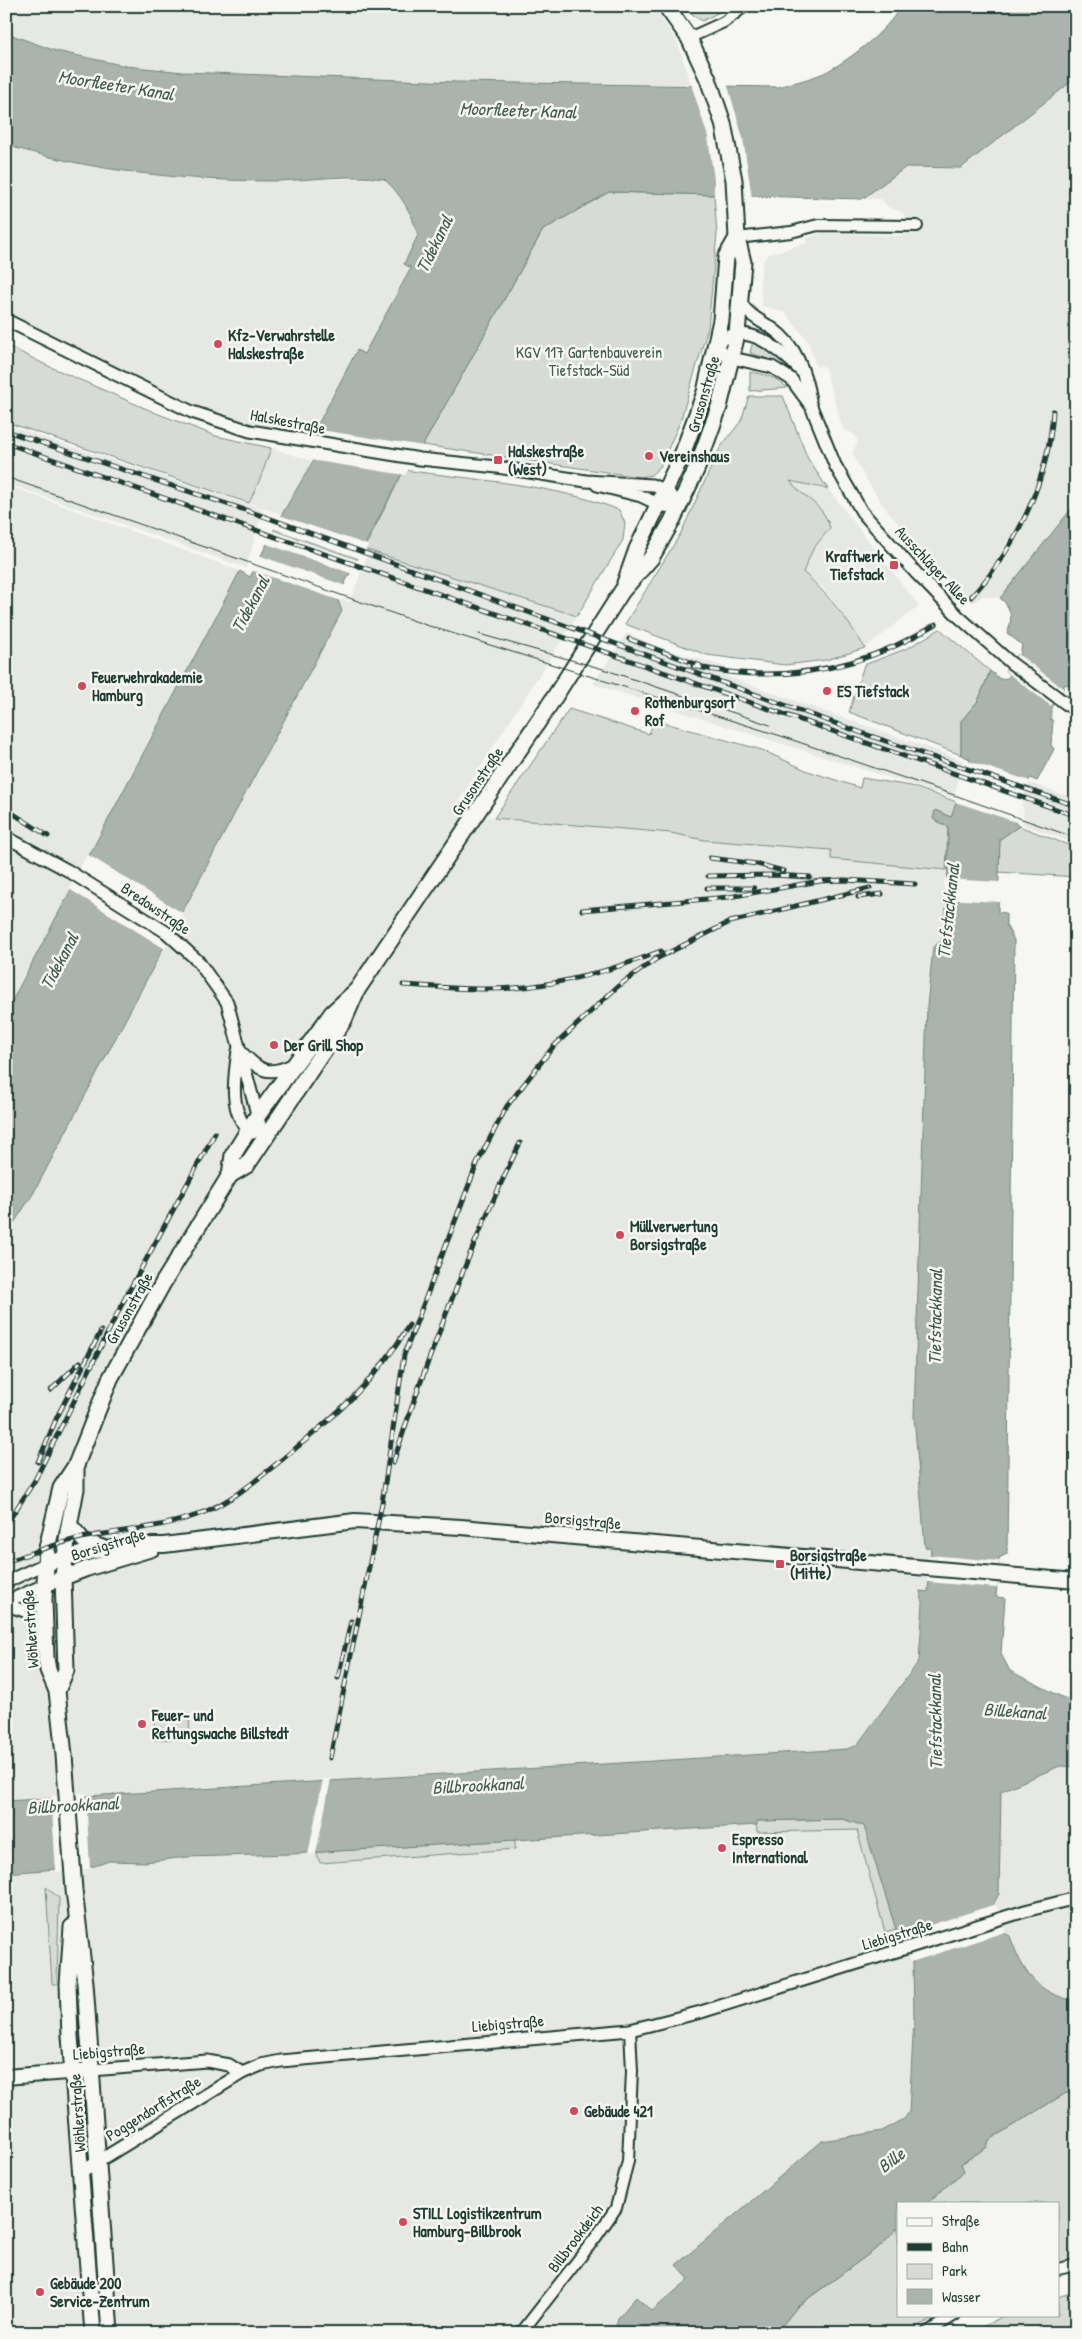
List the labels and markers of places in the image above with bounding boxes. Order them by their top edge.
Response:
place label: Kfz-Verwahrstelle Halskestraße [228,324,335,365]
marker: Kfz-Verwahrstelle Halskestraße [212,338,224,350]
place label: Halskestraße (West) [508,440,585,480]
place label: Vereinshaus [659,445,730,467]
marker: Vereinshaus [643,450,655,462]
marker: Halskestraße (West) [492,454,504,466]
place label: Kraftwerk Tiefstack [825,545,884,585]
marker: Kraftwerk Tiefstack [888,559,900,571]
place label: Feuerwehrakademie Hamburg [91,666,203,707]
marker: Feuerwehrakademie Hamburg [76,680,88,692]
place label: ES Tiefstack [837,680,909,702]
marker: ES Tiefstack [821,685,833,697]
place label: Rothenburgsort Rof [645,691,736,731]
marker: Rothenburgsort Rof [629,705,641,717]
place label: Der Grill Shop [284,1034,363,1057]
marker: Der Grill Shop [268,1039,280,1051]
place label: Müllverwertung Borsigstraße [630,1215,718,1256]
marker: Müllverwertung Borsigstraße [614,1229,626,1241]
place label: Borsigstraße (Mitte) [790,1544,867,1584]
marker: Borsigstraße (Mitte) [774,1558,786,1570]
place label: Feuer- und Rettungswache Billstedt [151,1704,289,1745]
marker: Feuer- und Rettungswache Billstedt [136,1718,148,1730]
place label: Espresso International [732,1828,809,1868]
marker: Espresso International [716,1842,728,1854]
place label: Gebäude 421 [584,2100,653,2122]
marker: Gebäude 421 [568,2105,580,2117]
place label: STILL Logistikzentrum Hamburg-Billbrook [413,2202,542,2243]
marker: STILL Logistikzentrum Hamburg-Billbrook [397,2216,409,2228]
place label: Gebäude 200 Service-Zentrum [50,2272,150,2312]
marker: Gebäude 200 Service-Zentrum [34,2286,46,2298]

